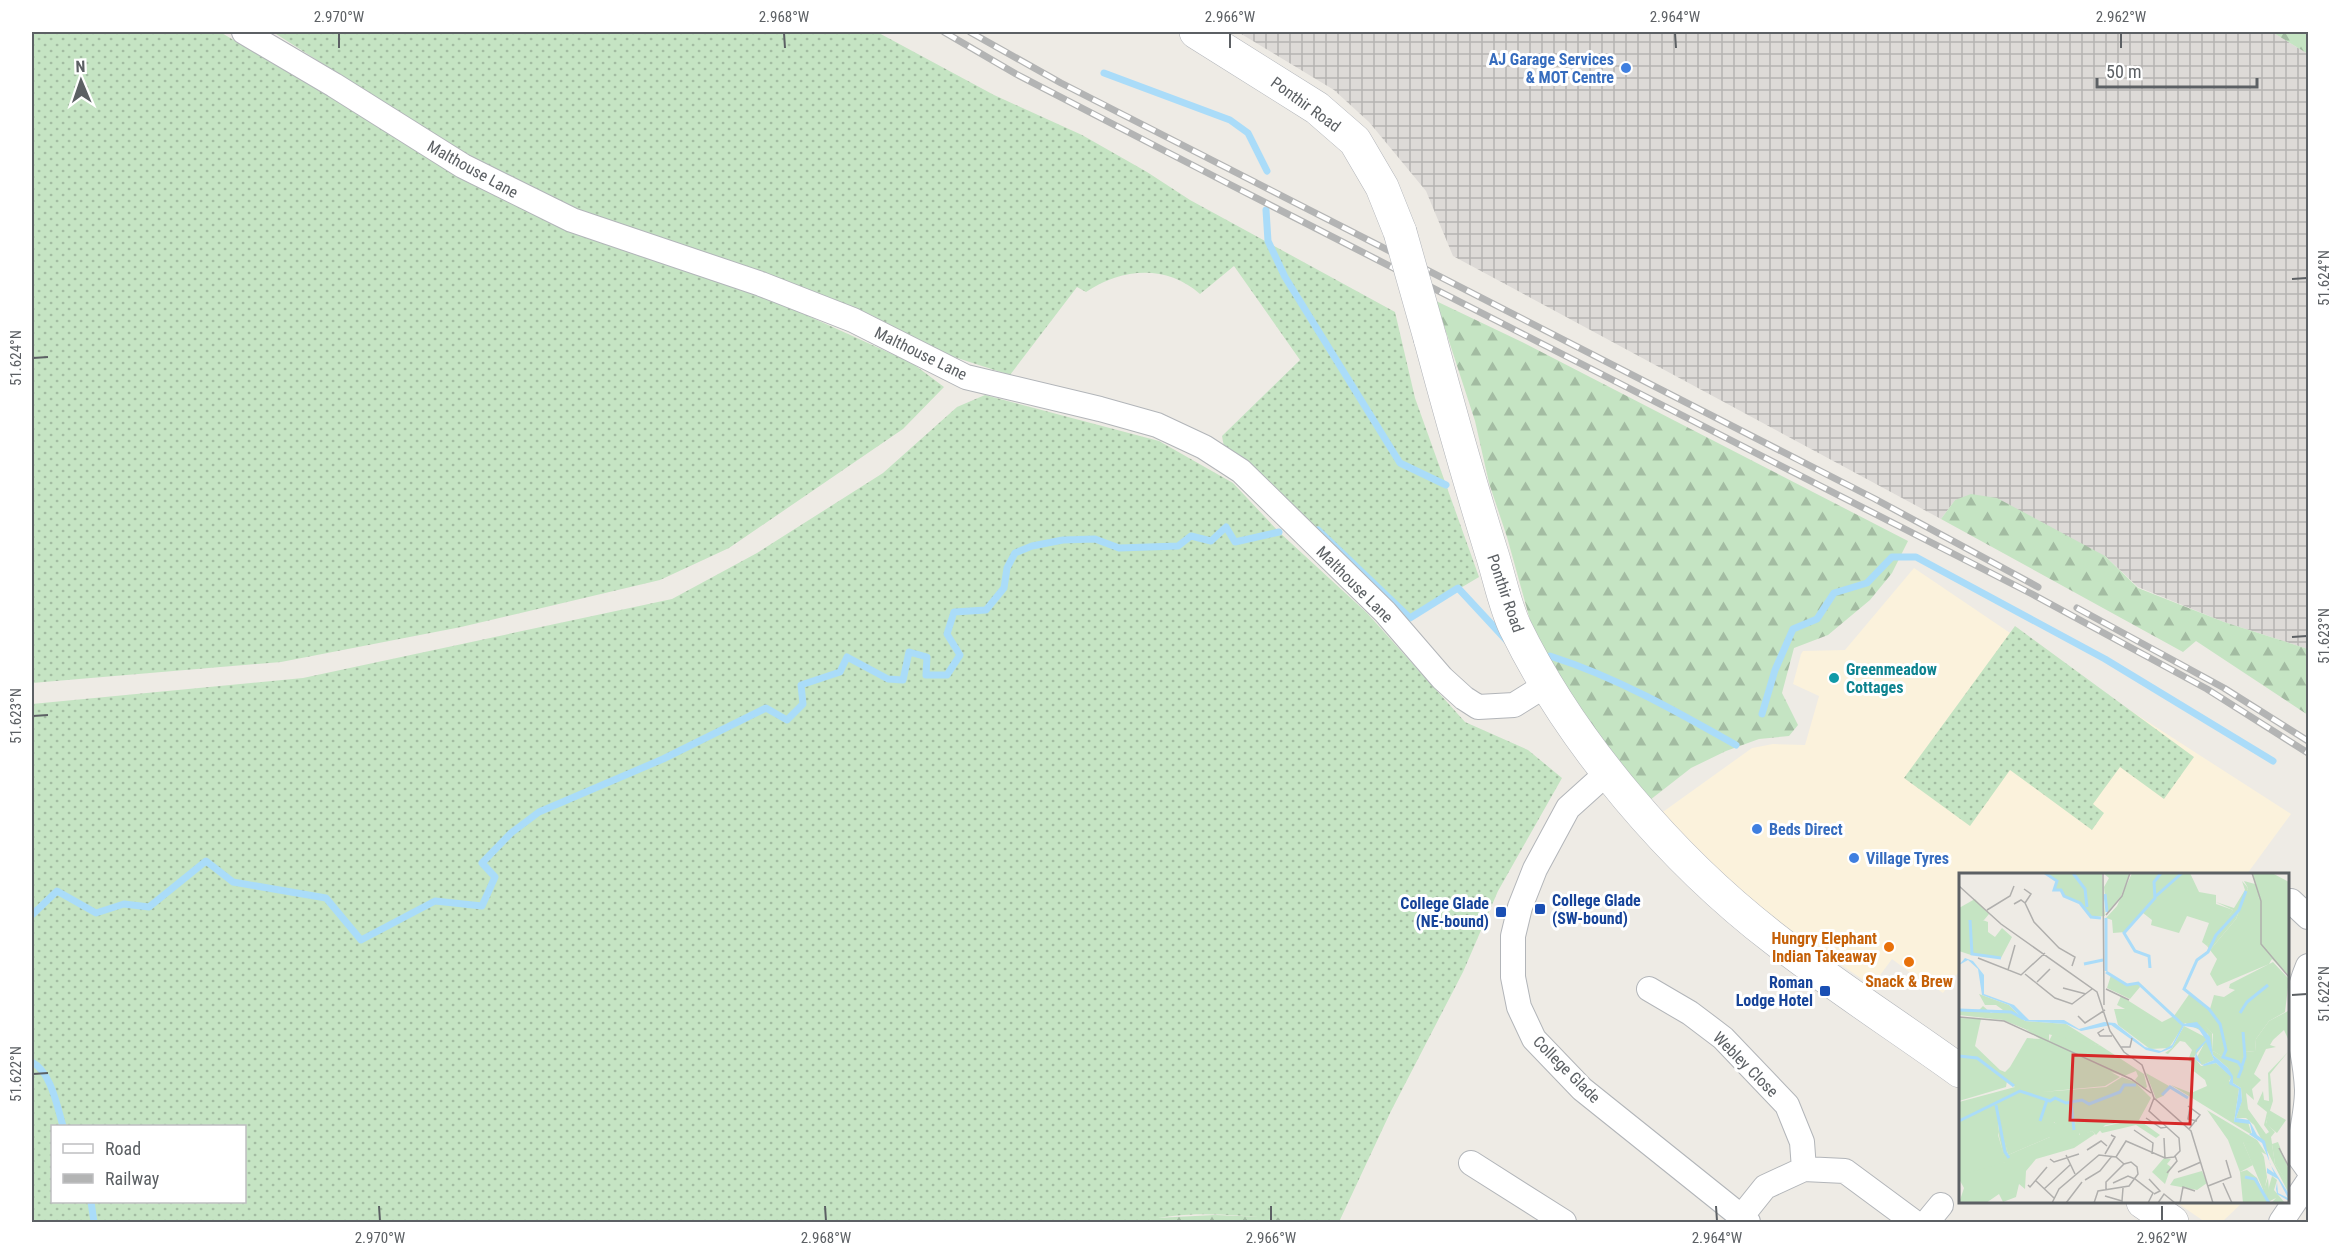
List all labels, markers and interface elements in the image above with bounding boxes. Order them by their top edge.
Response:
text: 2.970°W [314,8,365,26]
text: 2.968°W [759,8,810,26]
text: 2.966°W [1205,8,1256,26]
text: 2.964°W [1650,8,1701,26]
text: 2.962°W [2096,8,2147,26]
place label: AJ Garage Services & MOT Centre [1489,50,1614,87]
north arrow [51,51,111,111]
scale bar [2097,51,2258,89]
text: N [75,57,86,76]
marker: AJ Garage Services & MOT Centre [1619,61,1633,75]
text: 50 m [2106,61,2141,82]
street label: Ponthir Road [1267,73,1344,136]
street label: Malthouse Lane [424,137,521,202]
text: 51.624°N [2315,250,2333,306]
street label: Malthouse Lane [871,323,970,384]
text: 51.624°N [7,330,25,386]
street label: Malthouse Lane [1312,542,1397,627]
street label: Ponthir Road [1483,552,1528,635]
text: 51.623°N [2315,608,2333,664]
place label: Greenmeadow Cottages [1846,660,1937,697]
marker: Greenmeadow Cottages [1827,671,1841,685]
text: 51.623°N [7,688,25,744]
place label: Beds Direct [1769,820,1843,839]
marker: Beds Direct [1750,822,1764,836]
place label: Village Tyres [1866,849,1949,868]
marker: Village Tyres [1847,851,1861,865]
inset map [1959,873,2289,1203]
place label: College Glade (SW-bound) [1552,891,1641,928]
place label: College Glade (NE-bound) [1400,894,1489,931]
marker: College Glade (SW-bound) [1533,902,1547,916]
marker: College Glade (NE-bound) [1494,905,1508,919]
place label: Hungry Elephant Indian Takeaway [1771,929,1877,966]
marker: Hungry Elephant Indian Takeaway [1882,940,1896,954]
marker: Snack & Brew [1902,955,1916,969]
text: 51.622°N [2315,966,2333,1022]
place label: Snack & Brew [1865,972,1953,991]
place label: Roman Lodge Hotel [1736,973,1813,1010]
marker: Roman Lodge Hotel [1818,984,1832,998]
street label: Webley Close [1709,1028,1782,1101]
street label: College Glade [1529,1032,1604,1107]
text: 51.622°N [7,1046,25,1102]
legend [51,1125,246,1203]
text: Road [105,1138,141,1159]
text: Railway [105,1168,160,1189]
text: 2.970°W [355,1229,406,1247]
text: 2.968°W [801,1229,852,1247]
text: 2.966°W [1246,1229,1297,1247]
text: 2.964°W [1692,1229,1743,1247]
text: 2.962°W [2137,1229,2188,1247]

